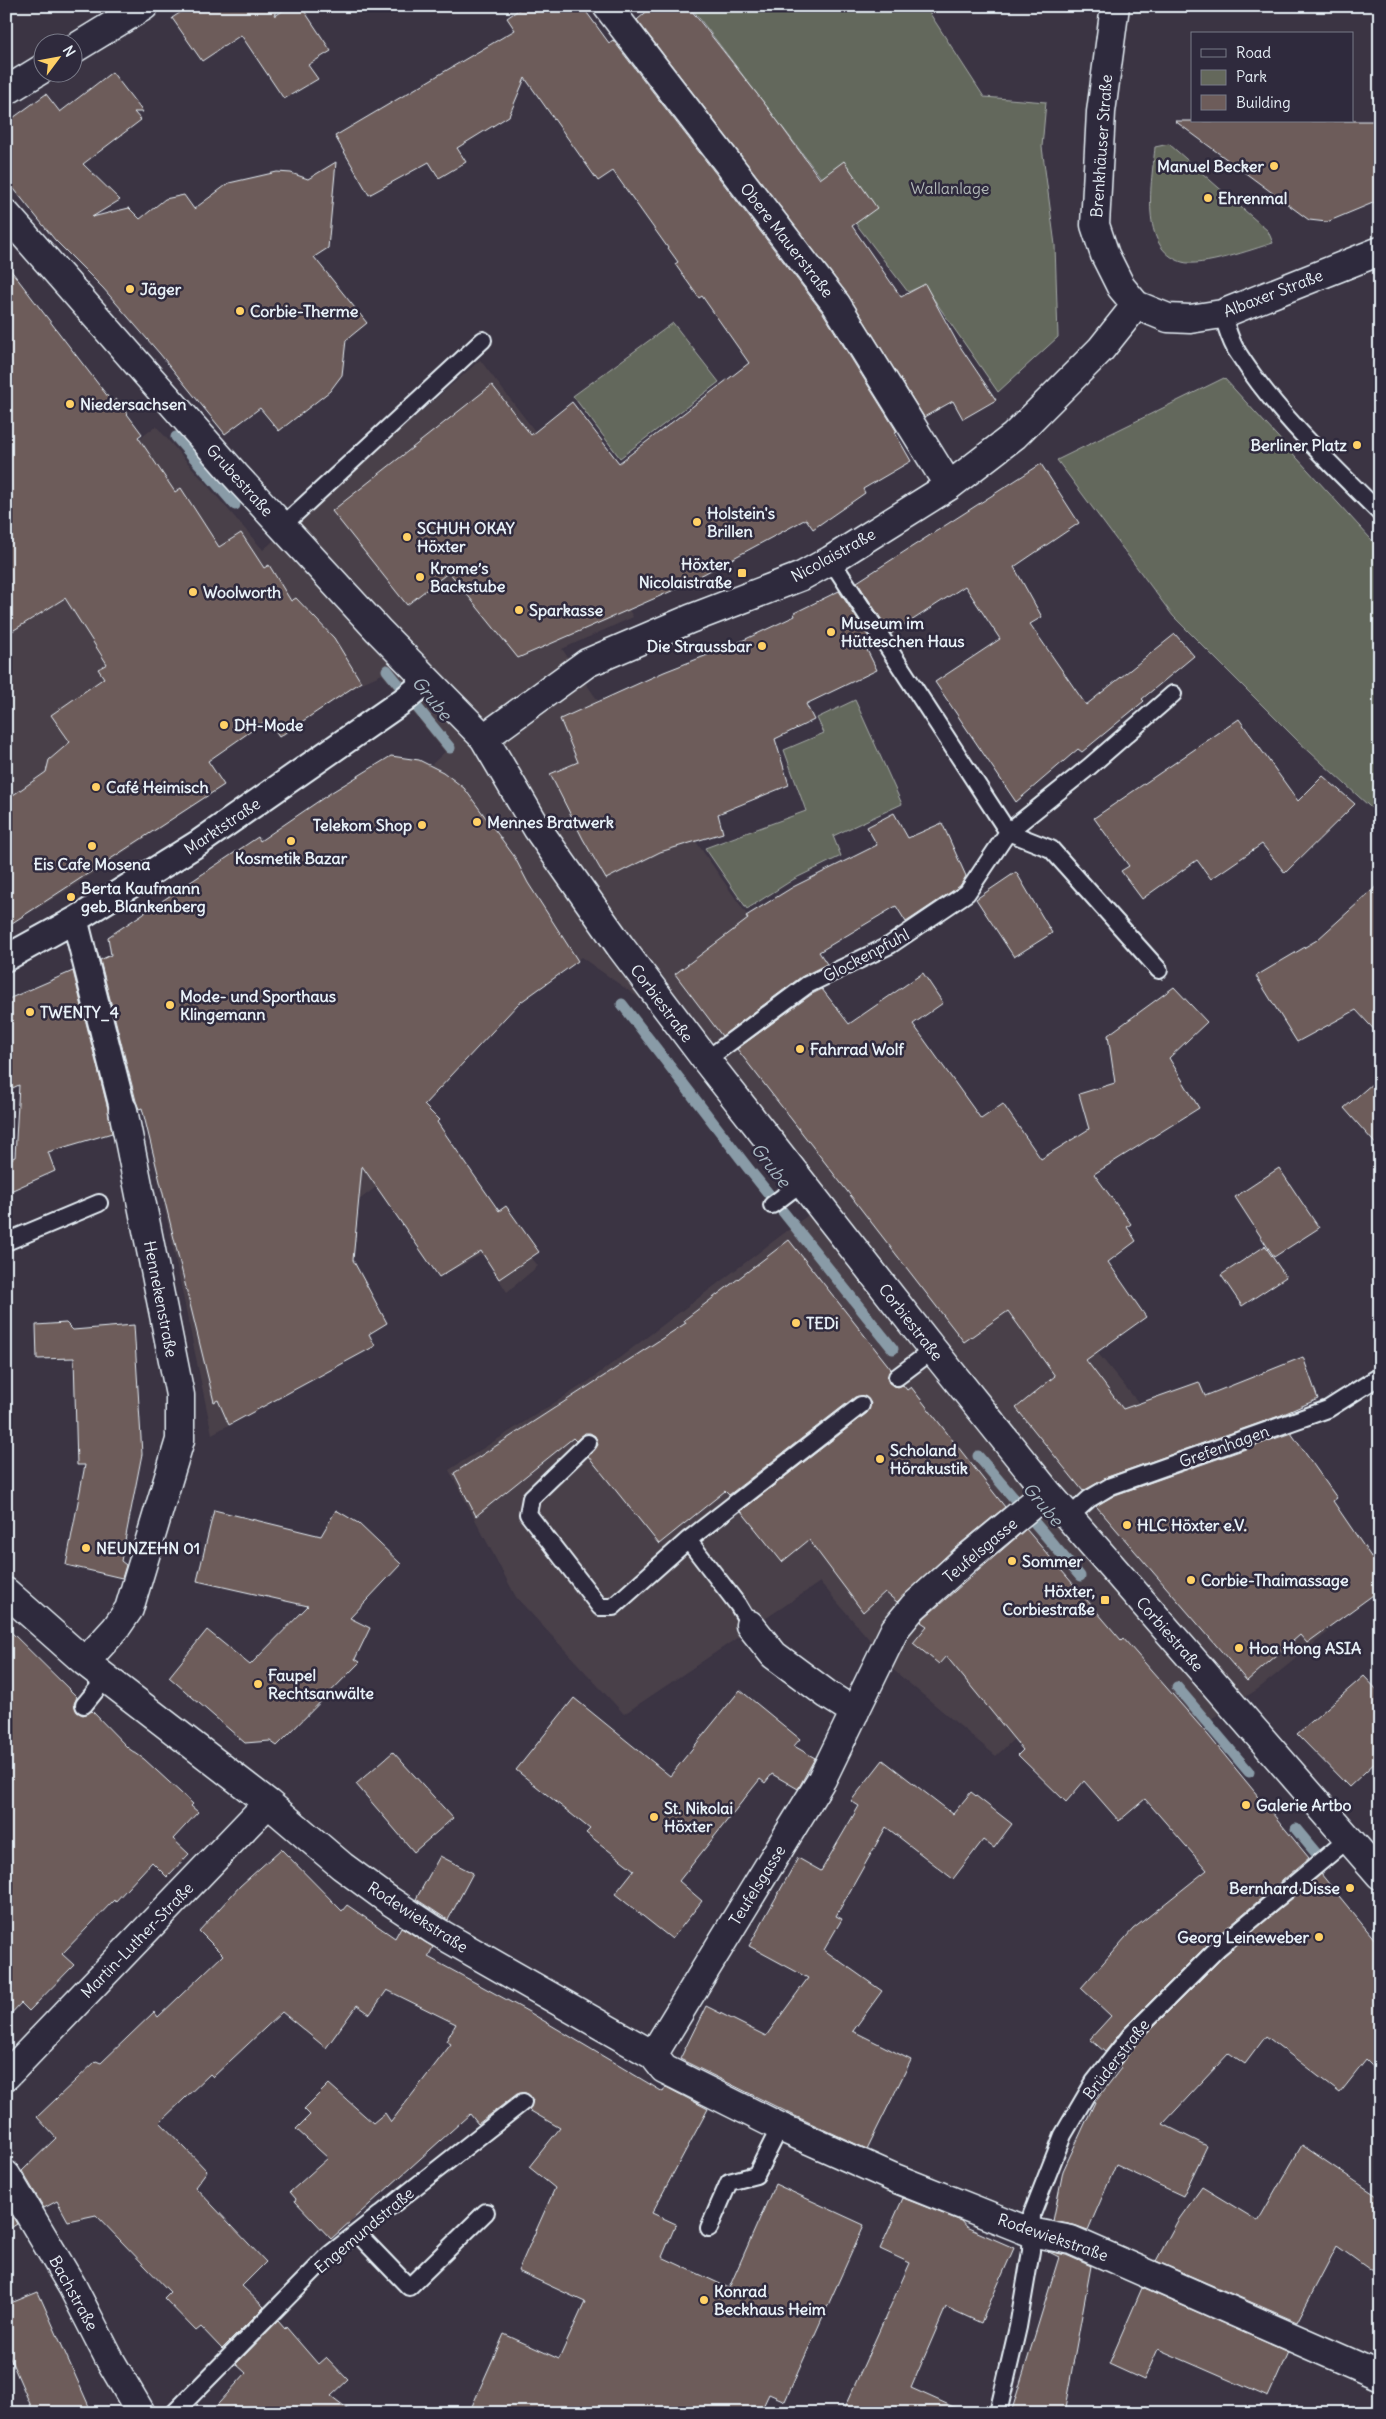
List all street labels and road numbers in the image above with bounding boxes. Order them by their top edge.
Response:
street label: Brenkhäuser Straße [1086,74,1116,218]
street label: Obere Mauerstraße [736,179,838,301]
street label: Albaxer Straße [1220,265,1326,321]
street label: Grubestraße [202,440,278,520]
street label: Nicolaistraße [787,524,879,586]
street label: Marktstraße [180,793,264,859]
street label: Glockenpfuhl [820,924,912,986]
street label: Corbiestraße [626,960,698,1046]
street label: Hennekenstraße [140,1239,182,1359]
street label: Corbiestraße [875,1279,947,1365]
street label: Grefenhagen [1176,1421,1272,1471]
street label: Teufelsgasse [939,1513,1021,1587]
street label: Corbiestraße [1132,1593,1208,1675]
street label: Teufelsgasse [724,1841,790,1929]
street label: Rodewiekstraße [364,1877,472,1957]
street label: Martin-Luther-Straße [77,1878,197,2002]
street label: Brüderstraße [1078,2015,1154,2103]
street label: Engemundstraße [310,2183,418,2277]
street label: Rodewiekstraße [995,2209,1111,2265]
street label: Bachstraße [45,2252,103,2334]

